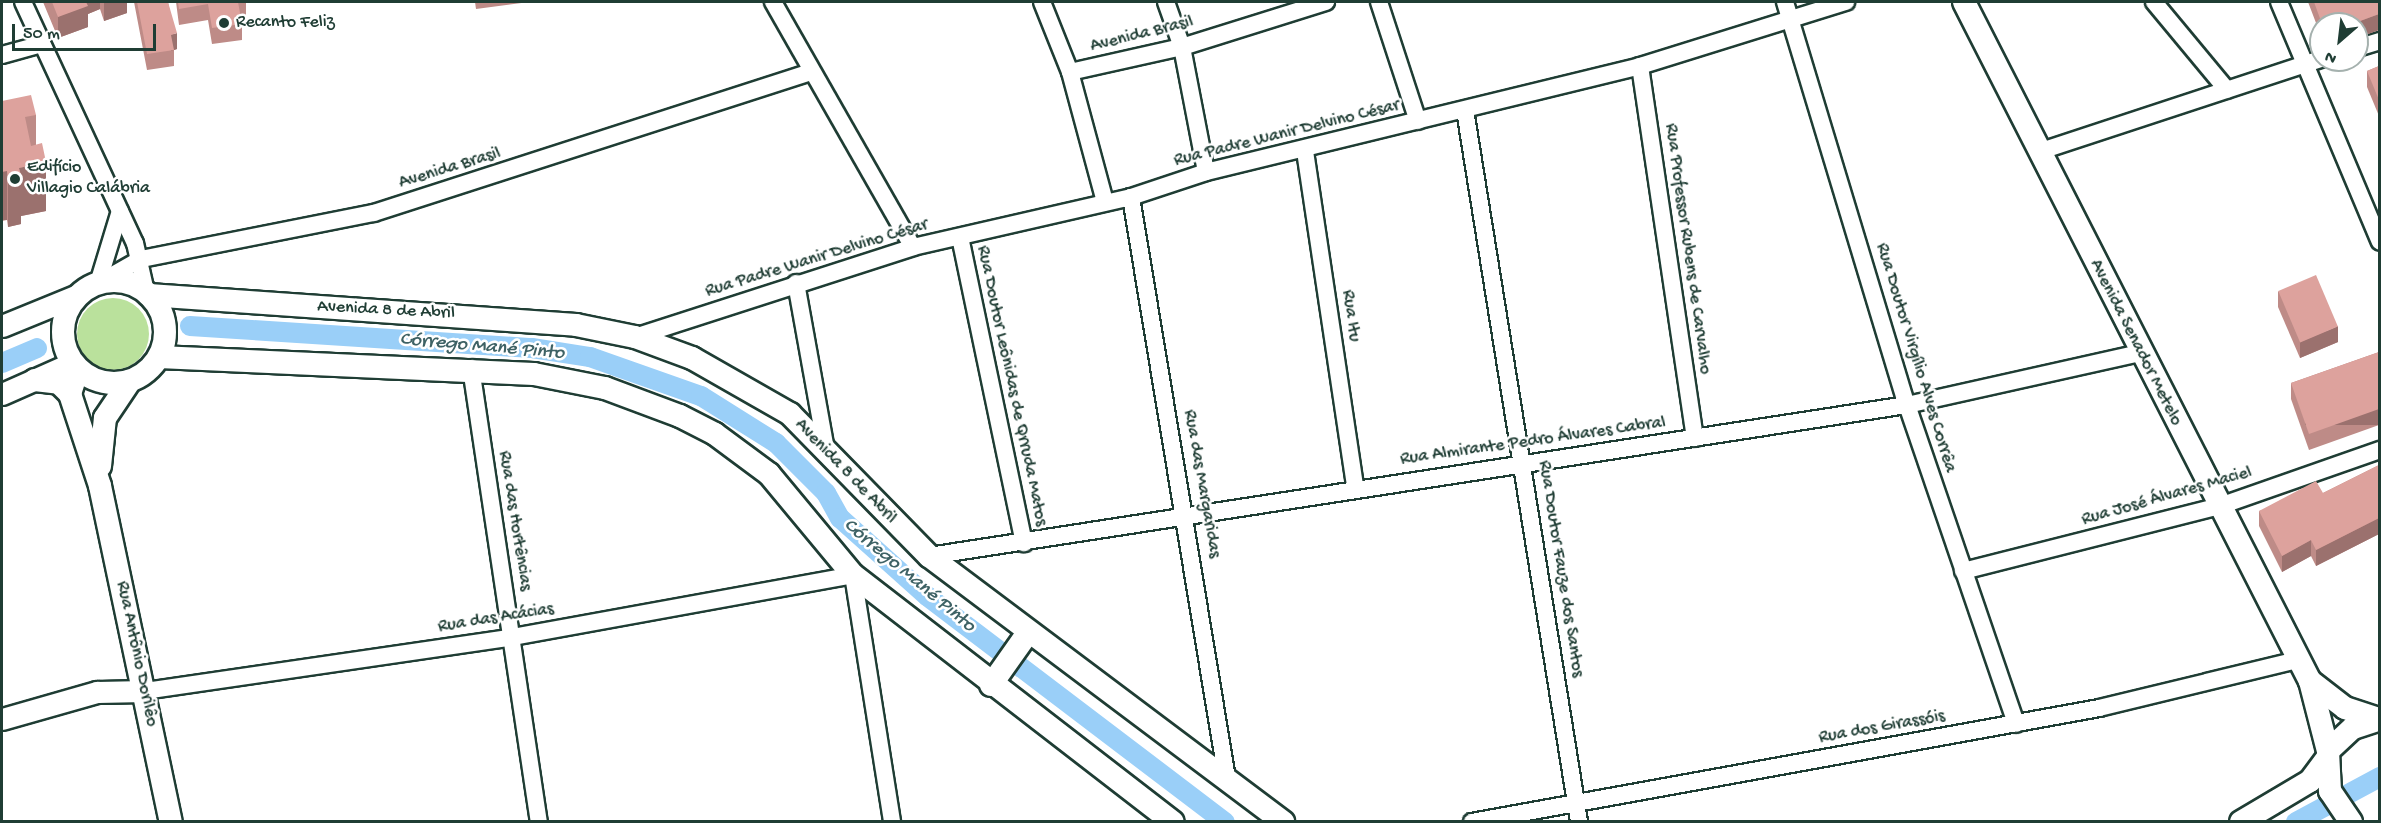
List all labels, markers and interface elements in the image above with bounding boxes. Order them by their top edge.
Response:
scale bar [15,12,159,50]
place label: Recanto Feliz [236,12,335,34]
street label: Avenida Brasil [1088,12,1196,58]
north arrow [2309,12,2369,72]
marker: Recanto Feliz [217,16,231,30]
text: 50 m [23,24,60,45]
text: N [2322,46,2340,67]
street label: Rua Padre Wanir Delvino César [1172,95,1402,173]
street label: Rua Professor Rubens de Carvalho [1659,122,1715,376]
street label: Avenida Brasil [397,143,503,195]
place label: Edifício Villagio Calábria [27,158,150,201]
marker: Edifício Villagio Calábria [8,172,22,186]
street label: Rua Padre Wanir Delvino César [703,215,931,303]
street label: Rua Doutor Virgílio Alves Corrêa [1870,241,1960,475]
street label: Rua Doutor Leônidas de Qrruda Matos [971,244,1051,528]
street label: Avenida Senador Metelo [2084,256,2186,430]
street label: Rua Itu [1336,289,1364,343]
street label: Avenida 8 de Abril [317,297,455,325]
water label: Córrego Mané Pinto [399,328,565,366]
street label: Rua das Margaridas [1177,408,1225,560]
street label: Rua Almirante Pedro Álvares Cabral [1399,413,1667,471]
street label: Avenida 8 de Abril [789,415,901,529]
street label: Rua das Hortências [492,449,536,593]
street label: Rua Doutor Fauze dos Santos [1532,459,1588,679]
street label: Rua José Álvares Maciel [2079,462,2255,532]
water label: Córrego Mané Pinto [838,514,980,638]
street label: Rua Antônio Dorilêo [110,579,162,729]
street label: Rua das Acácias [437,599,555,639]
street label: Rua dos Girassóis [1817,706,1947,750]

